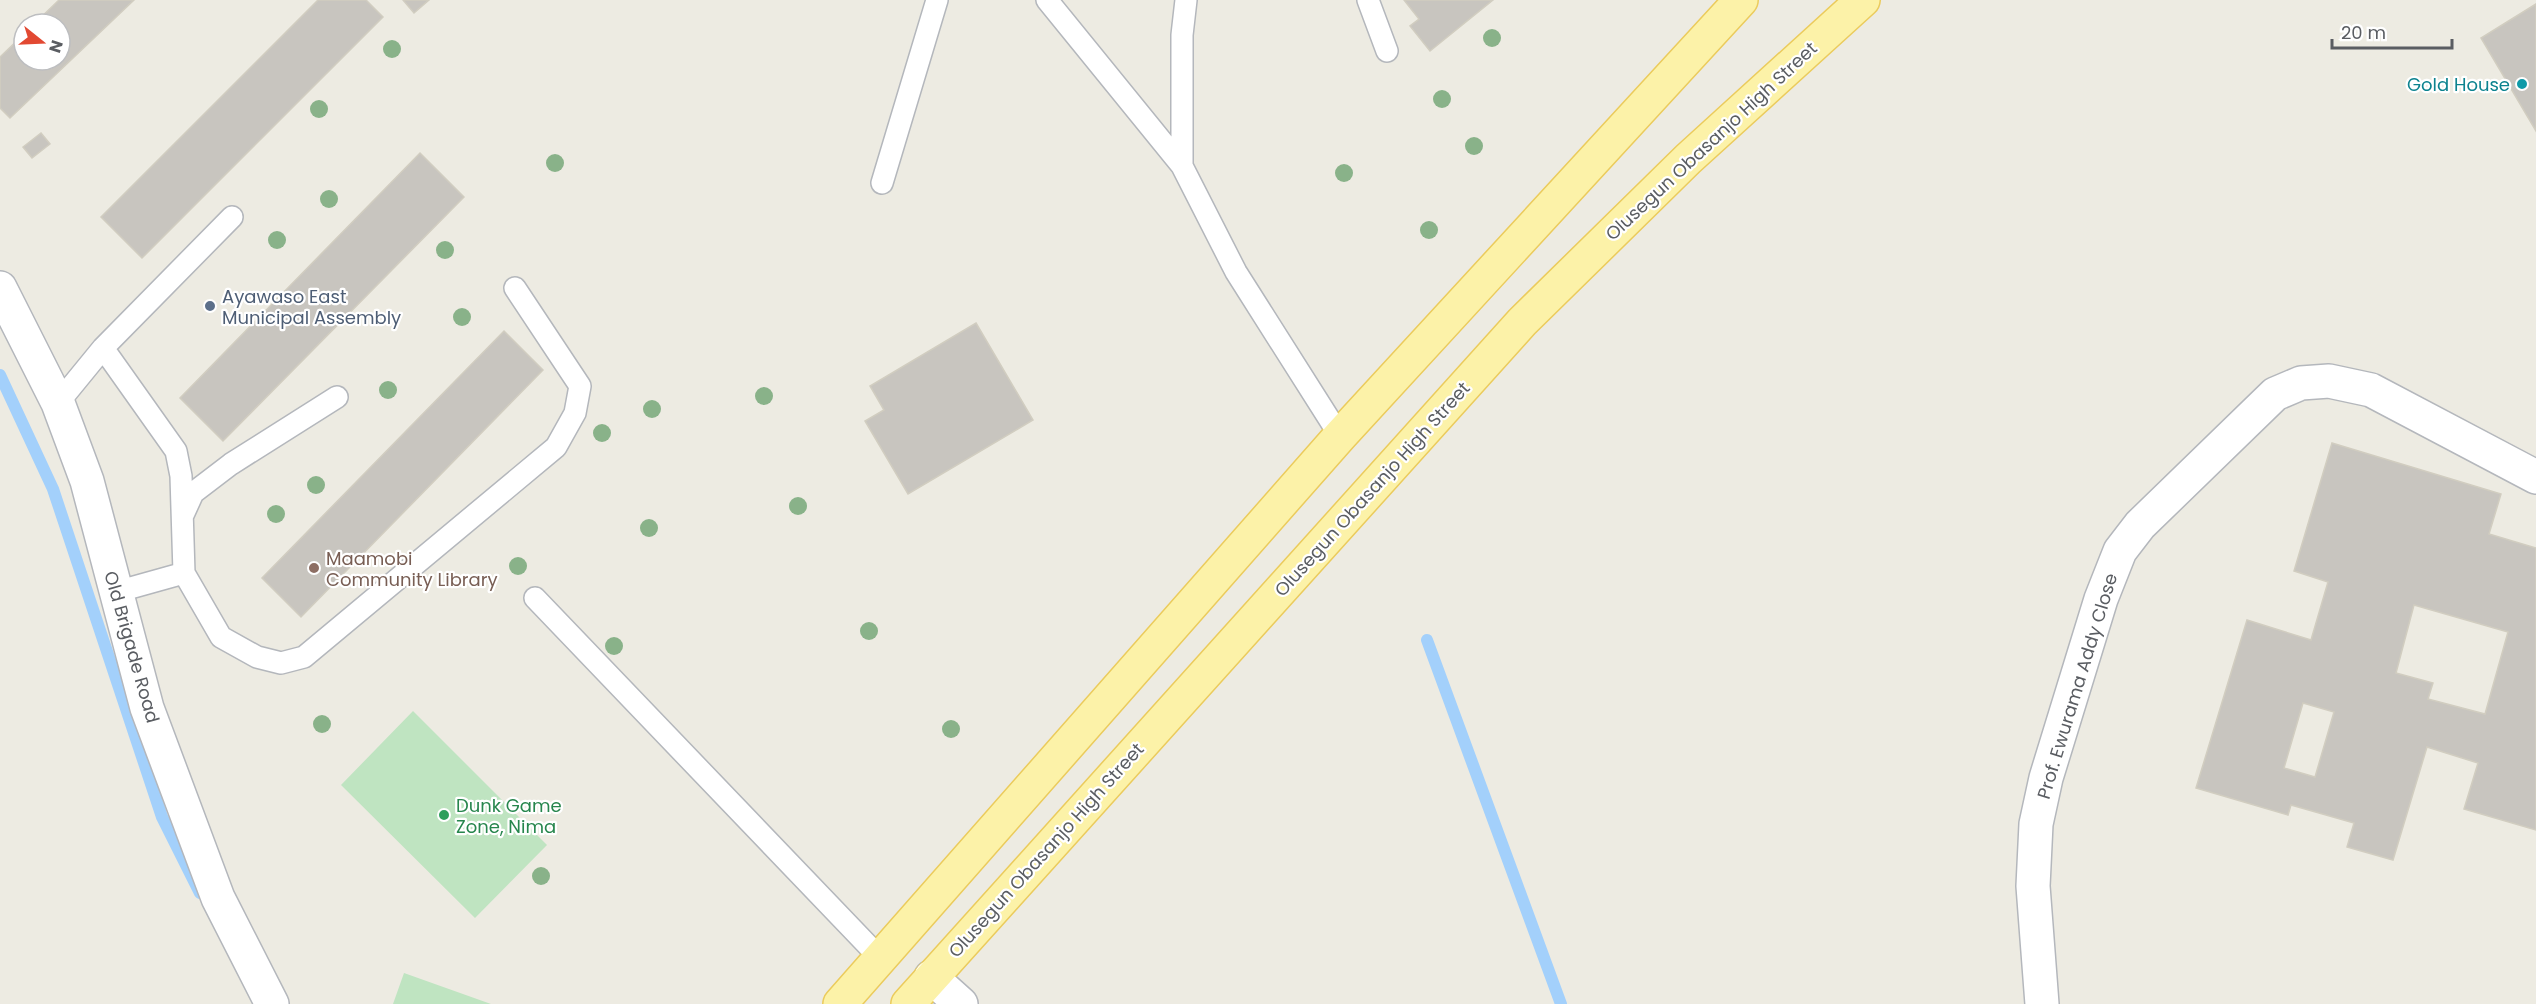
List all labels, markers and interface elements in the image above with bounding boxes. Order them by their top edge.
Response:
north arrow [12,12,72,72]
scale bar [2332,12,2452,50]
text: 20 m [2341,20,2386,45]
street label: Olusegun Obasanjo High Street [1600,36,1822,246]
text: N [43,37,69,56]
place label: Gold House [2407,72,2510,97]
marker: Gold House [2515,77,2529,91]
place label: Ayawaso East Municipal Assembly [222,284,401,330]
marker: Ayawaso East Municipal Assembly [203,299,217,313]
street label: Olusegun Obasanjo High Street [1269,376,1475,602]
place label: Maamobi Community Library [326,546,498,592]
marker: Maamobi Community Library [307,561,321,575]
street label: Old Brigade Road [98,568,166,726]
street label: Prof. Ewurama Addy Close [2031,570,2123,802]
street label: Olusegun Obasanjo High Street [943,737,1149,963]
place label: Dunk Game Zone, Nima [456,793,562,839]
marker: Dunk Game Zone, Nima [437,808,451,822]

